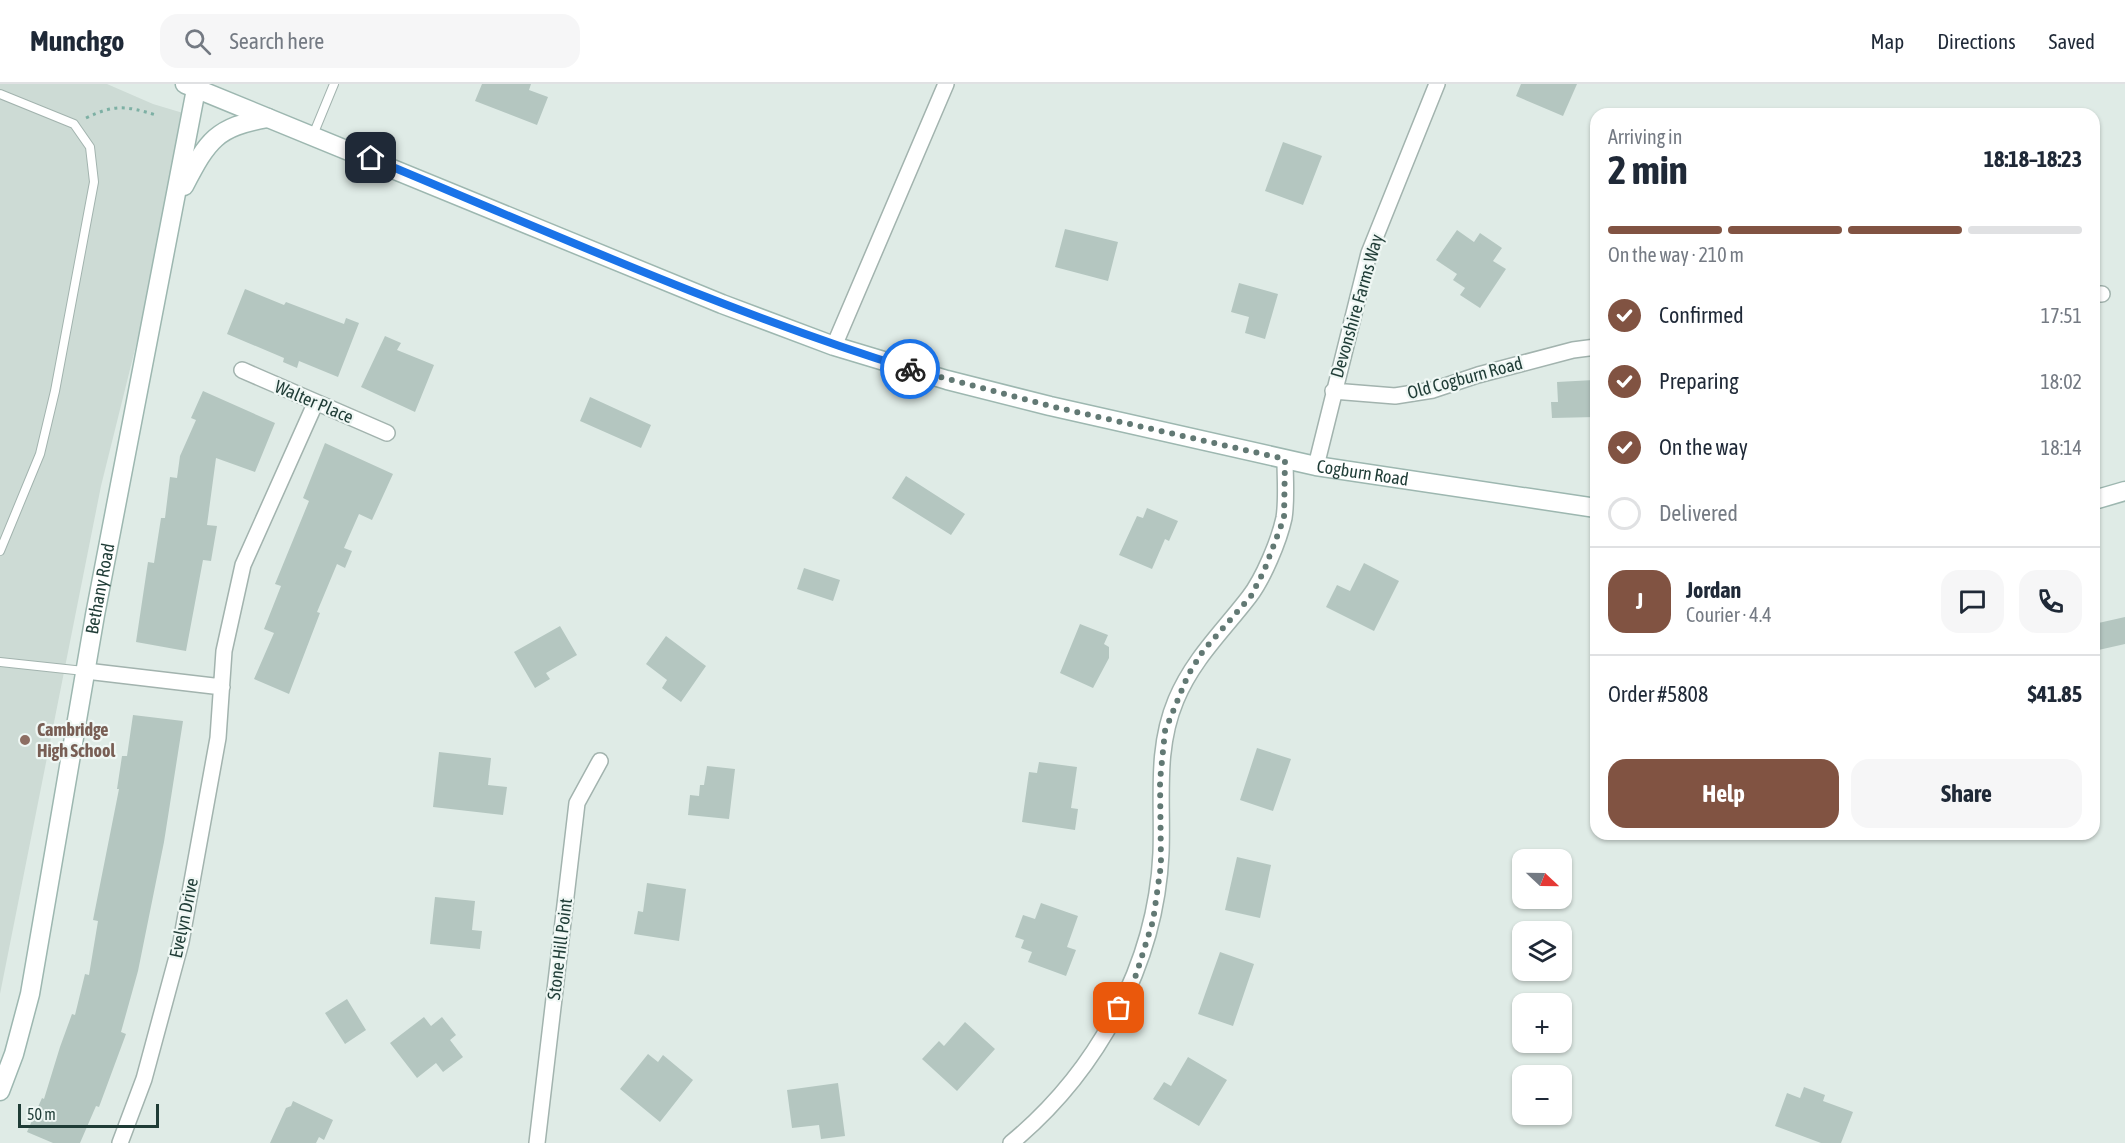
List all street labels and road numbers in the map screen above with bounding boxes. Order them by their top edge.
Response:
street label: Devonshire Farms Way [1326,232,1387,380]
street label: Old Cogburn Road [1405,352,1525,403]
street label: Walter Place [272,376,357,427]
street label: Cogburn Road [1315,455,1410,490]
street label: Bethany Road [81,541,119,636]
street label: Evelyn Drive [165,876,202,960]
street label: Stone Hill Point [543,897,576,1001]

